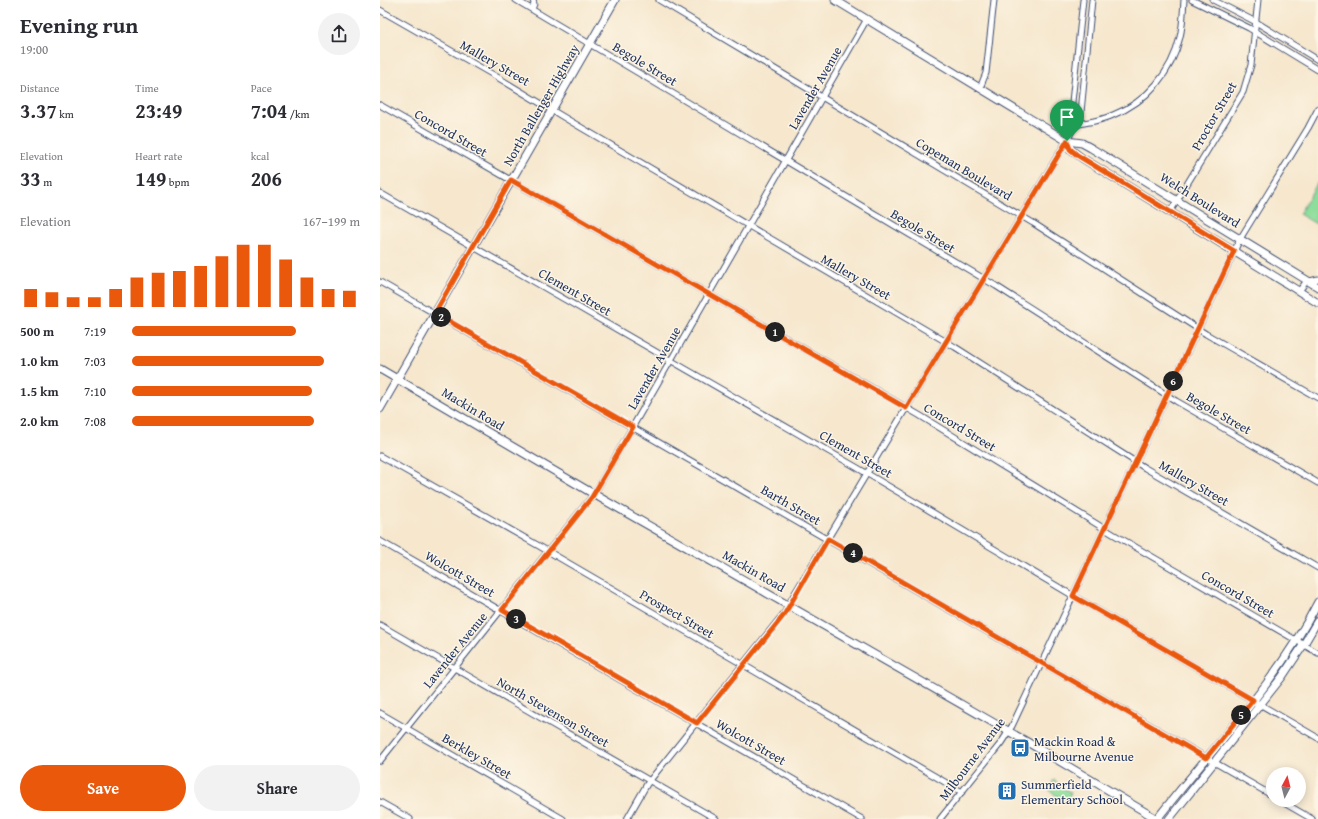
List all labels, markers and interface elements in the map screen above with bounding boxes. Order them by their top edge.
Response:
text: Evening run [20,9,138,41]
button: share [318,13,360,55]
street label: Mallery Street [457,35,534,91]
street label: Begole Street [609,37,681,91]
text: 19:00 [20,40,48,59]
street label: North Ballenger Highway [498,40,584,169]
street label: Lavender Avenue [784,43,846,133]
street label: Proctor Street [1187,78,1242,154]
text: Distance [20,80,59,96]
text: Time [135,80,159,96]
text: Pace [251,80,272,96]
text: 3.37 [20,96,57,125]
text: 23:49 [135,96,182,125]
text: 7:04 [251,96,287,125]
pin [1050,100,1084,141]
street label: Concord Street [411,104,491,162]
text: km [57,106,74,122]
text: /km [287,106,310,122]
icon: arrive [1056,106,1078,128]
street label: Copeman Boulevard [912,133,1016,205]
text: Elevation [20,148,63,164]
text: Heart rate [135,148,183,164]
text: kcal [251,148,269,164]
text: 33 [20,164,41,193]
text: 149 [135,164,166,193]
text: 206 [251,164,282,193]
street label: Welch Boulevard [1156,168,1244,232]
text: m [41,174,52,190]
text: bpm [166,174,189,190]
street label: Begole Street [887,204,959,258]
text: Elevation [20,212,71,231]
text: 167–199 m [303,212,360,231]
street label: Mallery Street [818,249,895,305]
street label: Clement Street [535,263,615,321]
pin: 2 [431,307,451,327]
text: 2 [438,309,444,325]
text: 500 m [20,322,54,341]
text: 7:19 [84,322,106,341]
pin: 1 [765,322,785,342]
street label: Lavender Avenue [623,323,685,413]
text: 1 [772,324,778,340]
text: 1.0 km [20,352,59,371]
text: 7:03 [84,352,106,371]
pin: 6 [1163,371,1183,391]
text: 6 [1170,373,1176,389]
text: 1.5 km [20,382,59,401]
text: 7:10 [84,382,106,401]
street label: Mackin Road [438,383,508,435]
street label: Begole Street [1183,387,1255,439]
street label: Concord Street [920,398,1000,456]
text: 2.0 km [20,412,59,431]
text: 7:08 [84,412,106,431]
street label: Clement Street [816,425,896,483]
street label: Mallery Street [1156,455,1233,511]
street label: Barth Street [757,480,825,530]
pin: 4 [843,543,863,563]
street label: Mackin Road [719,545,789,597]
text: 4 [850,545,856,561]
street label: Wolcott Street [421,546,499,602]
street label: Concord Street [1198,565,1278,623]
street label: Prospect Street [636,585,718,643]
street label: Lavender Avenue [418,608,492,692]
pin: 3 [506,609,526,629]
text: 3 [513,611,519,627]
street label: North Stevenson Street [493,672,613,752]
pin: 5 [1231,705,1251,725]
text: 5 [1238,707,1244,723]
street label: Milbourne Avenue [934,713,1010,805]
street label: Wolcott Street [712,714,790,770]
street label: Berkley Street [439,728,516,784]
place label: Mackin Road & Milbourne Avenue [1034,732,1134,766]
bus stop icon: Mackin Road & Milbourne Avenue [1009,737,1031,759]
button: Save [20,765,186,811]
button: Share [194,765,360,811]
north arrow [1266,767,1306,807]
map controls [1266,767,1306,807]
place label: Summerfield Elementary School [1021,775,1123,809]
building icon: Summerfield Elementary School [996,780,1018,802]

